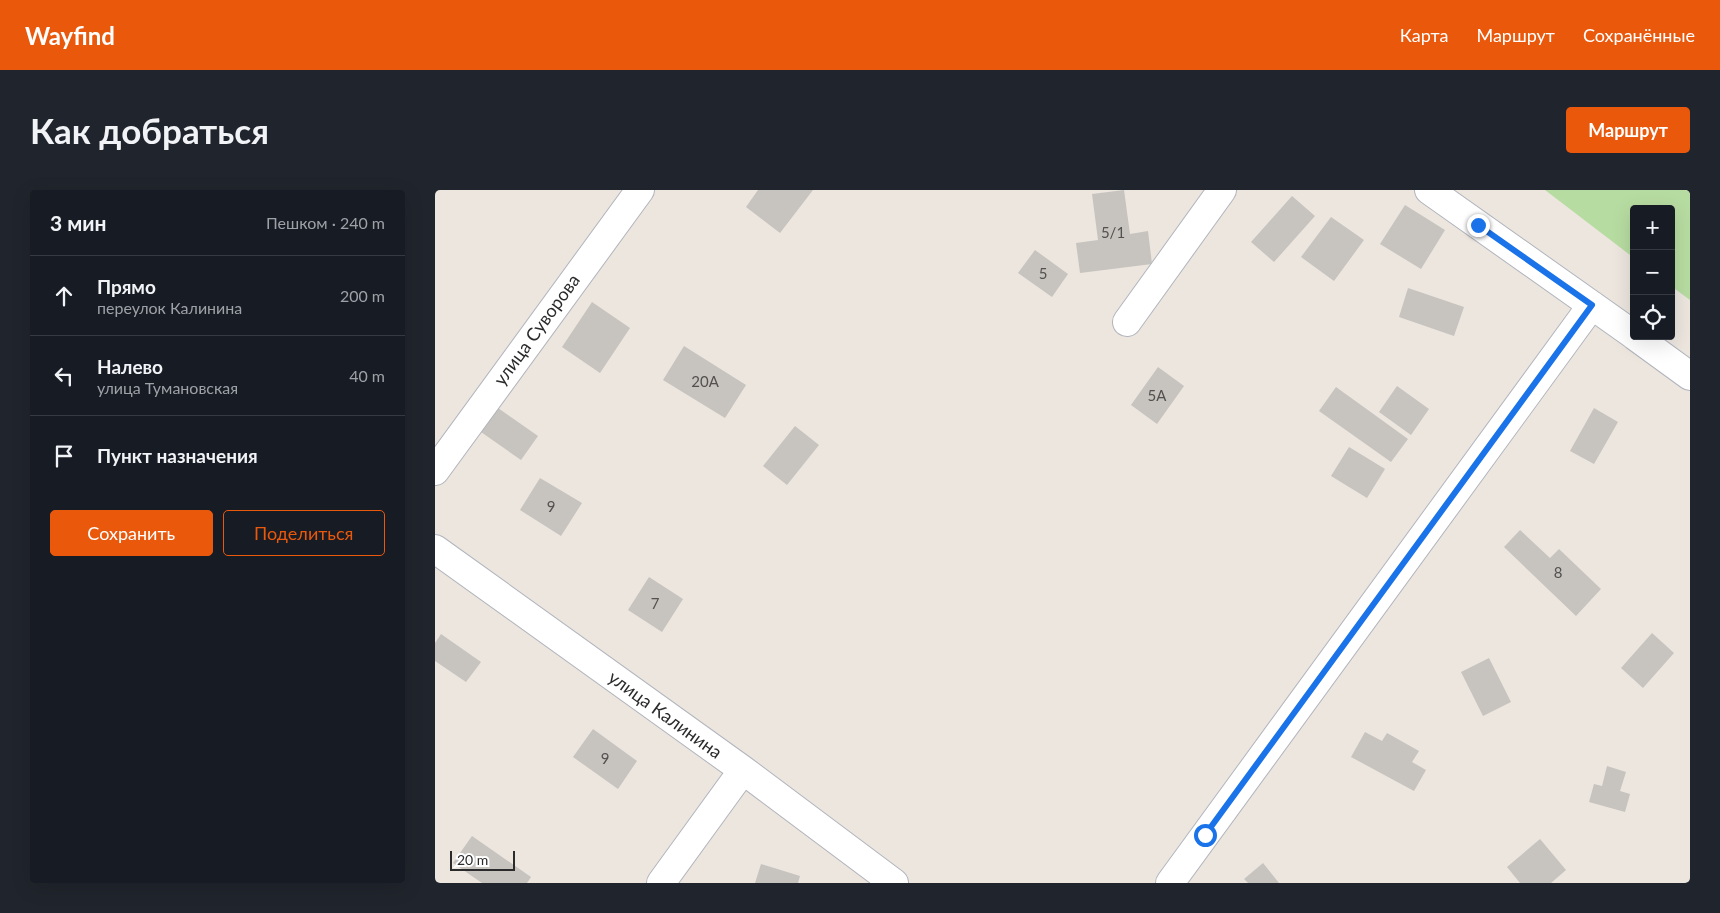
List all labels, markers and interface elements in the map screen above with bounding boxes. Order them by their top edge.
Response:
text: Wayfind [25,21,115,50]
text: Карта [1400,24,1448,46]
text: Маршрут [1476,24,1555,46]
text: Сохранённые [1583,24,1695,46]
button: Маршрут [1566,107,1690,153]
text: Как добраться [30,109,269,151]
map controls [1630,205,1675,340]
button: + [1630,205,1675,250]
text: 3 мин [50,210,107,235]
text: Пешком · 240 m [266,213,385,232]
route end [1467,214,1490,237]
house number: 5/1 [1101,223,1125,241]
button: − [1630,250,1675,295]
house number: 5 [1039,264,1047,282]
street label: улица Суворова [488,270,584,389]
text: Прямо [97,275,156,298]
icon: ahead [50,282,78,310]
text: 200 m [340,286,385,305]
button: locate [1630,295,1675,340]
text: переулок Калинина [97,298,242,317]
text: Налево [97,355,163,378]
icon: left [50,362,78,390]
text: 40 m [349,366,385,385]
house number: 20А [691,372,720,390]
text: улица Тумановская [97,378,238,397]
house number: 5А [1148,386,1167,404]
icon: arrive [50,442,78,470]
text: Пункт назначения [97,444,258,467]
house number: 9 [547,497,555,515]
button: Сохранить [50,510,213,556]
button: Поделиться [223,510,385,556]
house number: 8 [1554,563,1562,581]
house number: 7 [651,594,660,612]
street label: улица Калинина [604,666,727,763]
house number: 9 [601,749,609,767]
route start [1194,824,1217,847]
scale bar [450,848,515,871]
text: 20 m [457,851,488,868]

